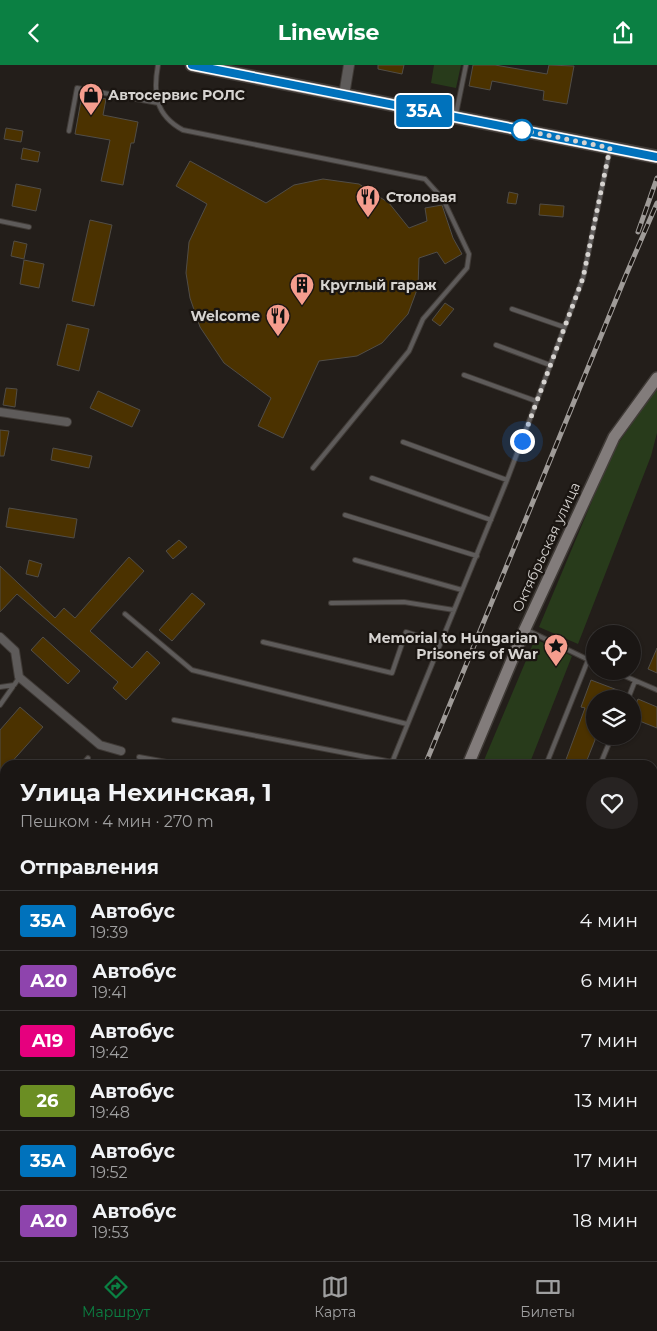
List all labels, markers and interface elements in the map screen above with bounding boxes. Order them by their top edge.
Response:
icon: back [20,19,48,47]
text: Linewise [278,19,379,46]
icon: share [609,19,637,47]
shop icon: Автосервис РОЛС [78,82,104,116]
place label: Автосервис РОЛС [108,86,245,104]
line badge: 35А [395,95,453,127]
text: 35А [406,100,442,122]
unlabelled marker [511,119,533,141]
restaurant icon: Столовая [355,184,381,218]
place label: Столовая [386,188,457,206]
building icon: Круглый гараж [289,272,315,306]
place label: Круглый гараж [320,276,437,294]
restaurant icon: Welcome [265,303,291,337]
place label: Welcome [191,307,260,325]
your location [510,429,535,454]
street label: Октябрьская улица [508,479,584,615]
map controls [586,625,641,745]
button: locate [586,625,641,680]
place label: Memorial to Hungarian Prisoners of War [368,629,538,663]
place icon: Memorial to Hungarian Prisoners of War [543,633,569,667]
button: layers [586,690,641,745]
button: heart [586,777,638,829]
text: Улица Нехинская, 1 [20,778,272,807]
text: Пешком · 4 мин · 270 m [20,812,214,831]
text: Отправления [20,856,159,879]
text: Автобус [91,900,175,923]
text: 4 мин [580,909,638,932]
text: 35А [30,910,66,932]
text: 19:39 [91,923,128,942]
text: Автобус [92,960,177,983]
text: 6 мин [581,969,638,992]
text: А20 [30,970,67,992]
text: 19:41 [92,983,127,1002]
text: Автобус [90,1020,174,1043]
text: 7 мин [581,1029,638,1052]
text: A19 [32,1030,63,1052]
text: 19:42 [90,1043,129,1062]
text: Автобус [90,1080,174,1103]
text: 13 мин [575,1089,638,1112]
text: 26 [36,1090,59,1112]
text: 19:48 [90,1103,130,1122]
text: Автобус [91,1140,175,1163]
text: 17 мин [574,1149,638,1172]
text: 35А [30,1150,66,1172]
text: 19:52 [91,1163,128,1182]
text: Автобус [92,1200,177,1223]
text: 18 мин [573,1209,638,1232]
text: А20 [30,1210,67,1232]
text: 19:53 [92,1223,129,1242]
tab: Маршрут [82,1273,150,1321]
tab: Карта [314,1273,356,1321]
tab: Билеты [520,1273,575,1321]

